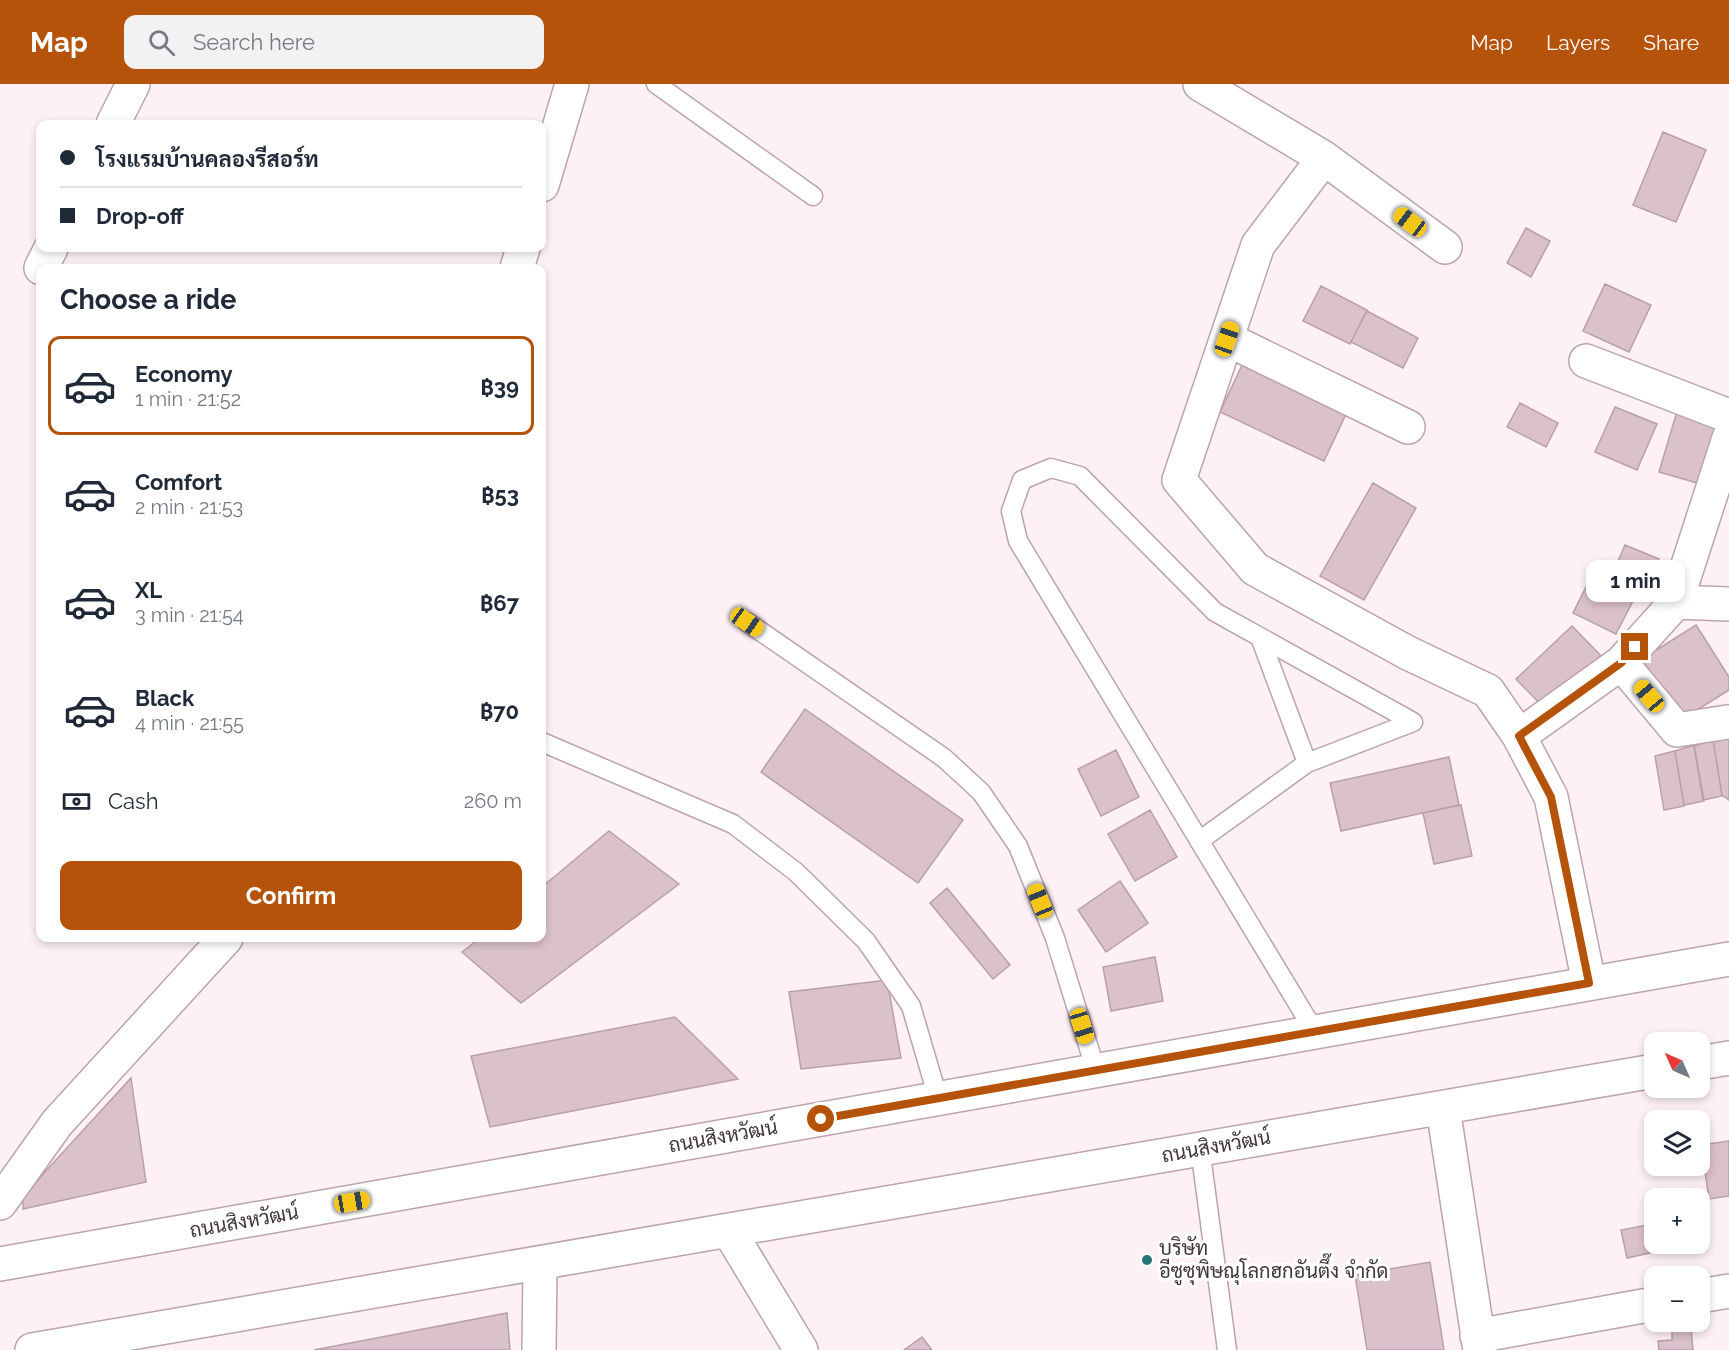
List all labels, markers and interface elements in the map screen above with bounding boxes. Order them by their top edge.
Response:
search box [124,15,544,69]
text: Map [30,26,88,59]
icon: search [145,26,178,59]
text: Search here [193,29,315,55]
text: Map [1470,30,1513,55]
text: Layers [1546,30,1610,55]
text: Share [1643,30,1699,55]
text: โรงแรมบ้านคลองรีสอร์ท [96,146,319,172]
text: Drop-off [96,203,184,229]
car [1390,204,1430,240]
text: Choose a ride [60,284,236,315]
car [1213,319,1241,359]
icon: car [63,359,117,413]
text: Economy [135,361,233,387]
text: ฿39 [480,374,519,400]
text: 1 min · 21:52 [135,387,241,411]
icon: car [63,467,117,521]
text: Comfort [135,469,222,495]
text: ฿53 [481,482,519,508]
text: 2 min · 21:53 [135,495,243,519]
callout: 1 min [1586,560,1684,602]
text: 1 min [1610,569,1661,593]
icon: car [63,575,117,629]
text: XL [135,577,162,603]
text: ฿67 [480,590,519,616]
text: 3 min · 21:54 [135,603,244,627]
car [727,604,767,640]
route end [1621,633,1648,660]
car [1631,676,1667,716]
icon: car [63,683,117,737]
text: Black [135,685,194,711]
text: ฿70 [480,698,519,724]
text: 4 min · 21:55 [135,711,244,735]
icon: cash [60,785,93,818]
text: Cash [108,788,159,814]
text: 260 m [464,789,522,813]
button: Confirm [60,861,522,930]
car [1025,881,1055,921]
car [1068,1006,1096,1046]
north arrow [1644,1032,1710,1098]
map controls [1644,1032,1710,1332]
route start [807,1105,834,1132]
button: layers [1644,1110,1710,1176]
street label: ถนนสิงหวัฒน์ [666,1113,779,1157]
street label: ถนนสิงหวัฒน์ [1159,1123,1272,1167]
button: + [1644,1188,1710,1254]
car [333,1190,371,1214]
street label: ถนนสิงหวัฒน์ [187,1198,300,1242]
place label: บริษัท อีซูซุพิษณุโลกฮกอันตึ๊ง จำกัด [1159,1236,1388,1286]
marker: บริษัท อีซูซุพิษณุโลกฮกอันตึ๊ง จำกัด [1140,1253,1154,1267]
button: − [1644,1266,1710,1332]

